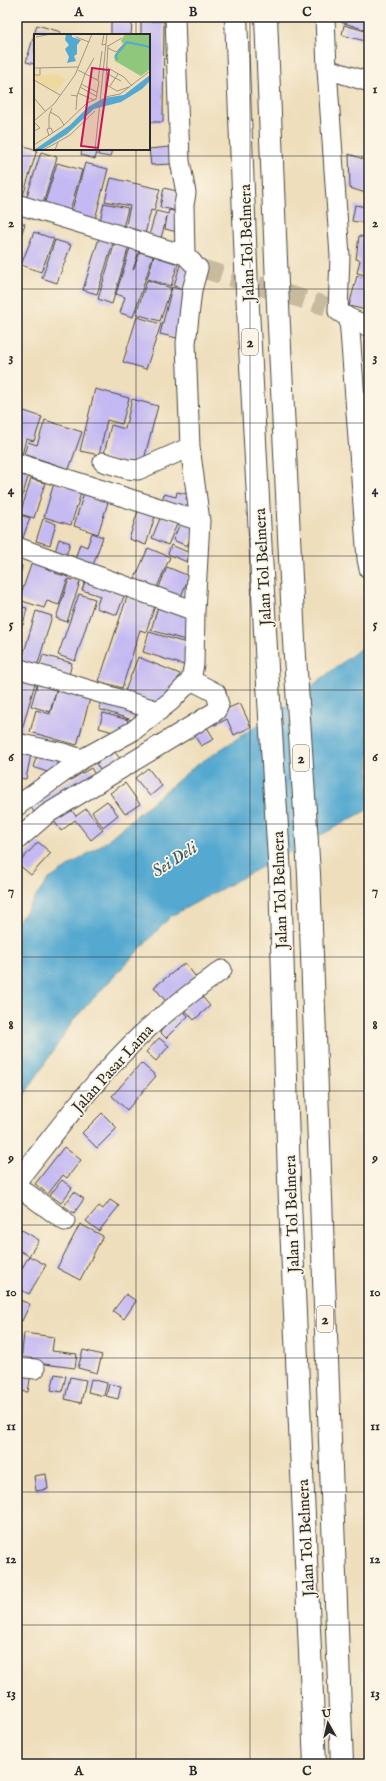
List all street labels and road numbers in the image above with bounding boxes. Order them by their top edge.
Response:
street label: Jalan Tol Belmera [236,184,260,304]
road number: 2 [242,329,258,355]
street label: Jalan Tol Belmera [251,507,277,628]
road number: 2 [293,745,309,771]
street label: Jalan Tol Belmera [269,831,293,951]
street label: Jalan Pasar Lama [67,1021,158,1119]
street label: Jalan Tol Belmera [281,1155,305,1275]
road number: 2 [317,1306,333,1332]
street label: Jalan Tol Belmera [294,1478,320,1599]

